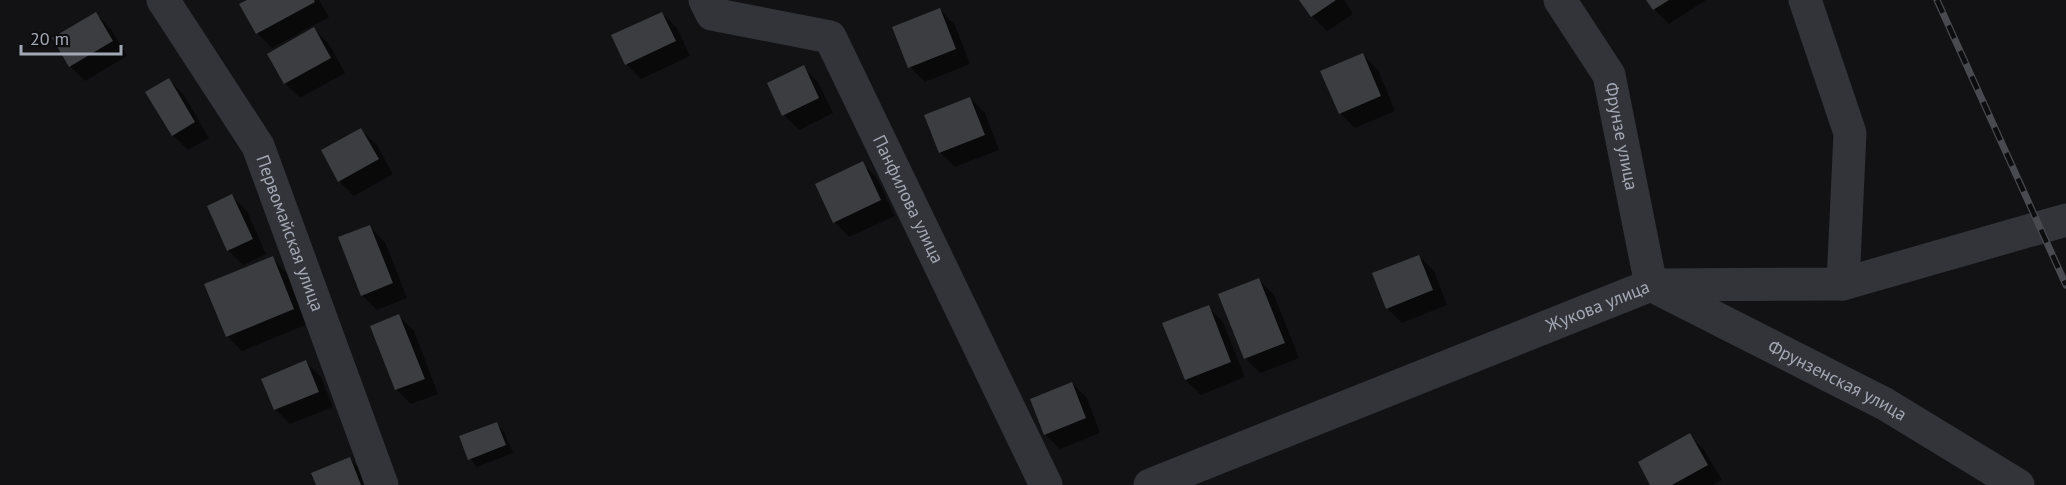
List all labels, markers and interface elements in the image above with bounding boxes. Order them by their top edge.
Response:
scale bar [21,18,122,56]
text: 20 m [30,27,69,50]
street label: Фрунзе улица [1600,80,1644,192]
street label: Панфилова улица [868,131,949,267]
street label: Первомайская улица [251,152,329,314]
street label: Жукова улица [1541,275,1653,337]
street label: Фрунзенская улица [1764,334,1911,426]

